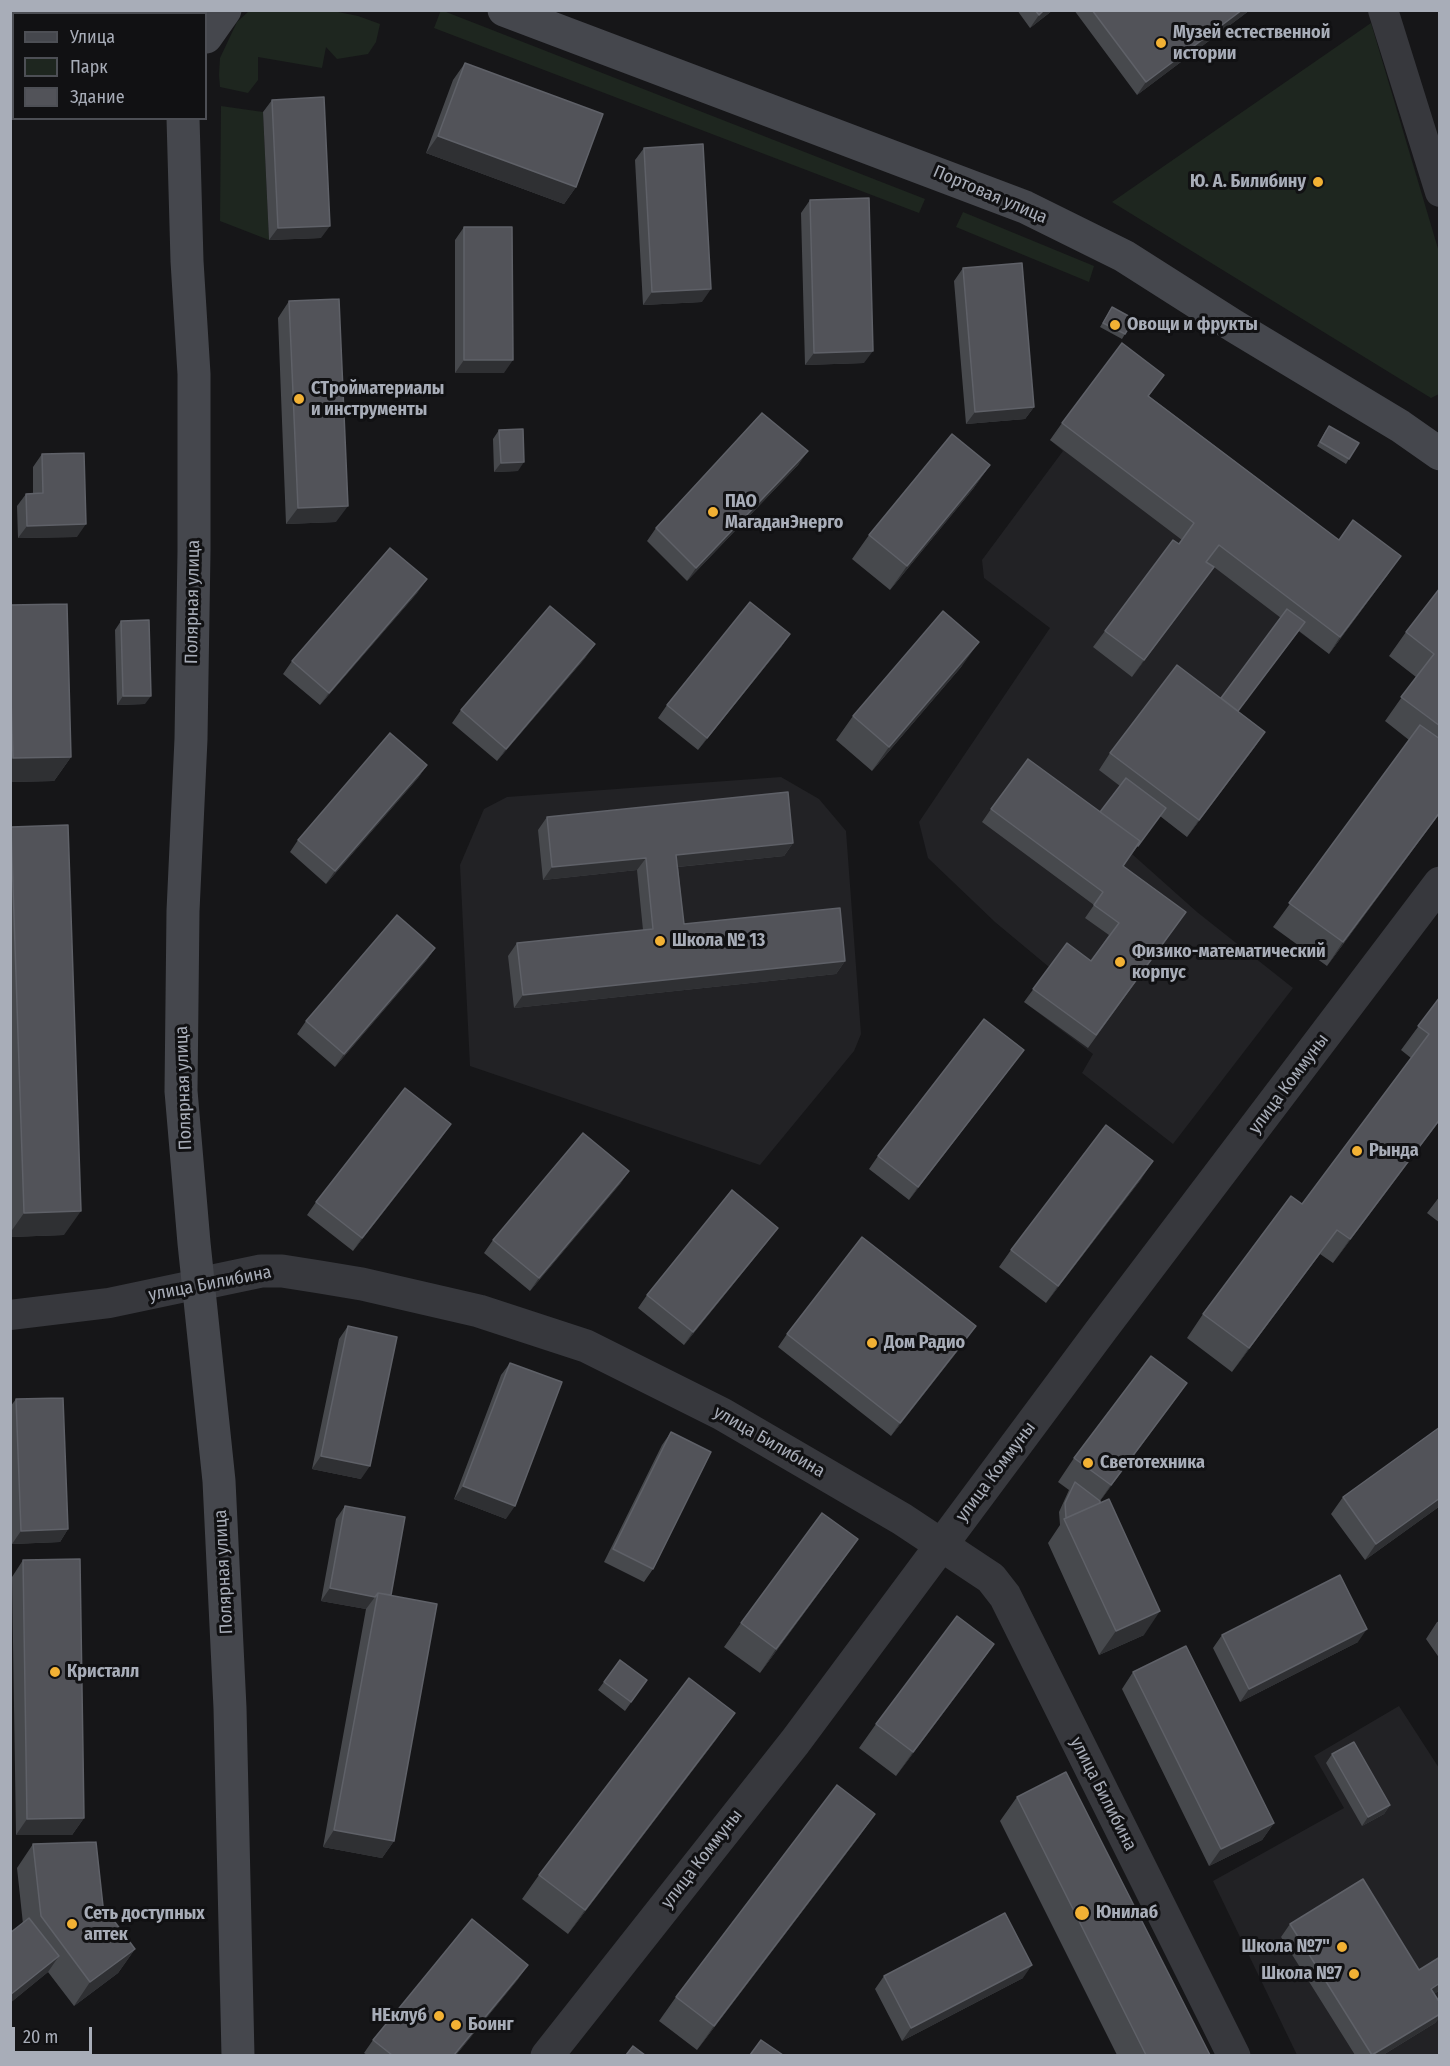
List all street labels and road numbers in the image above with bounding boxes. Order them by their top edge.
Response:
street label: Портовая улица [930,161,1050,229]
street label: Полярная улица [181,540,205,664]
street label: Полярная улица [171,1025,197,1151]
street label: улица Коммуны [1244,1030,1334,1138]
street label: улица Билибина [147,1261,273,1307]
street label: улица Билибина [710,1401,828,1483]
street label: улица Коммуны [951,1418,1041,1526]
street label: Полярная улица [210,1509,238,1635]
street label: улица Билибина [1065,1734,1141,1854]
street label: улица Коммуны [657,1805,747,1913]

